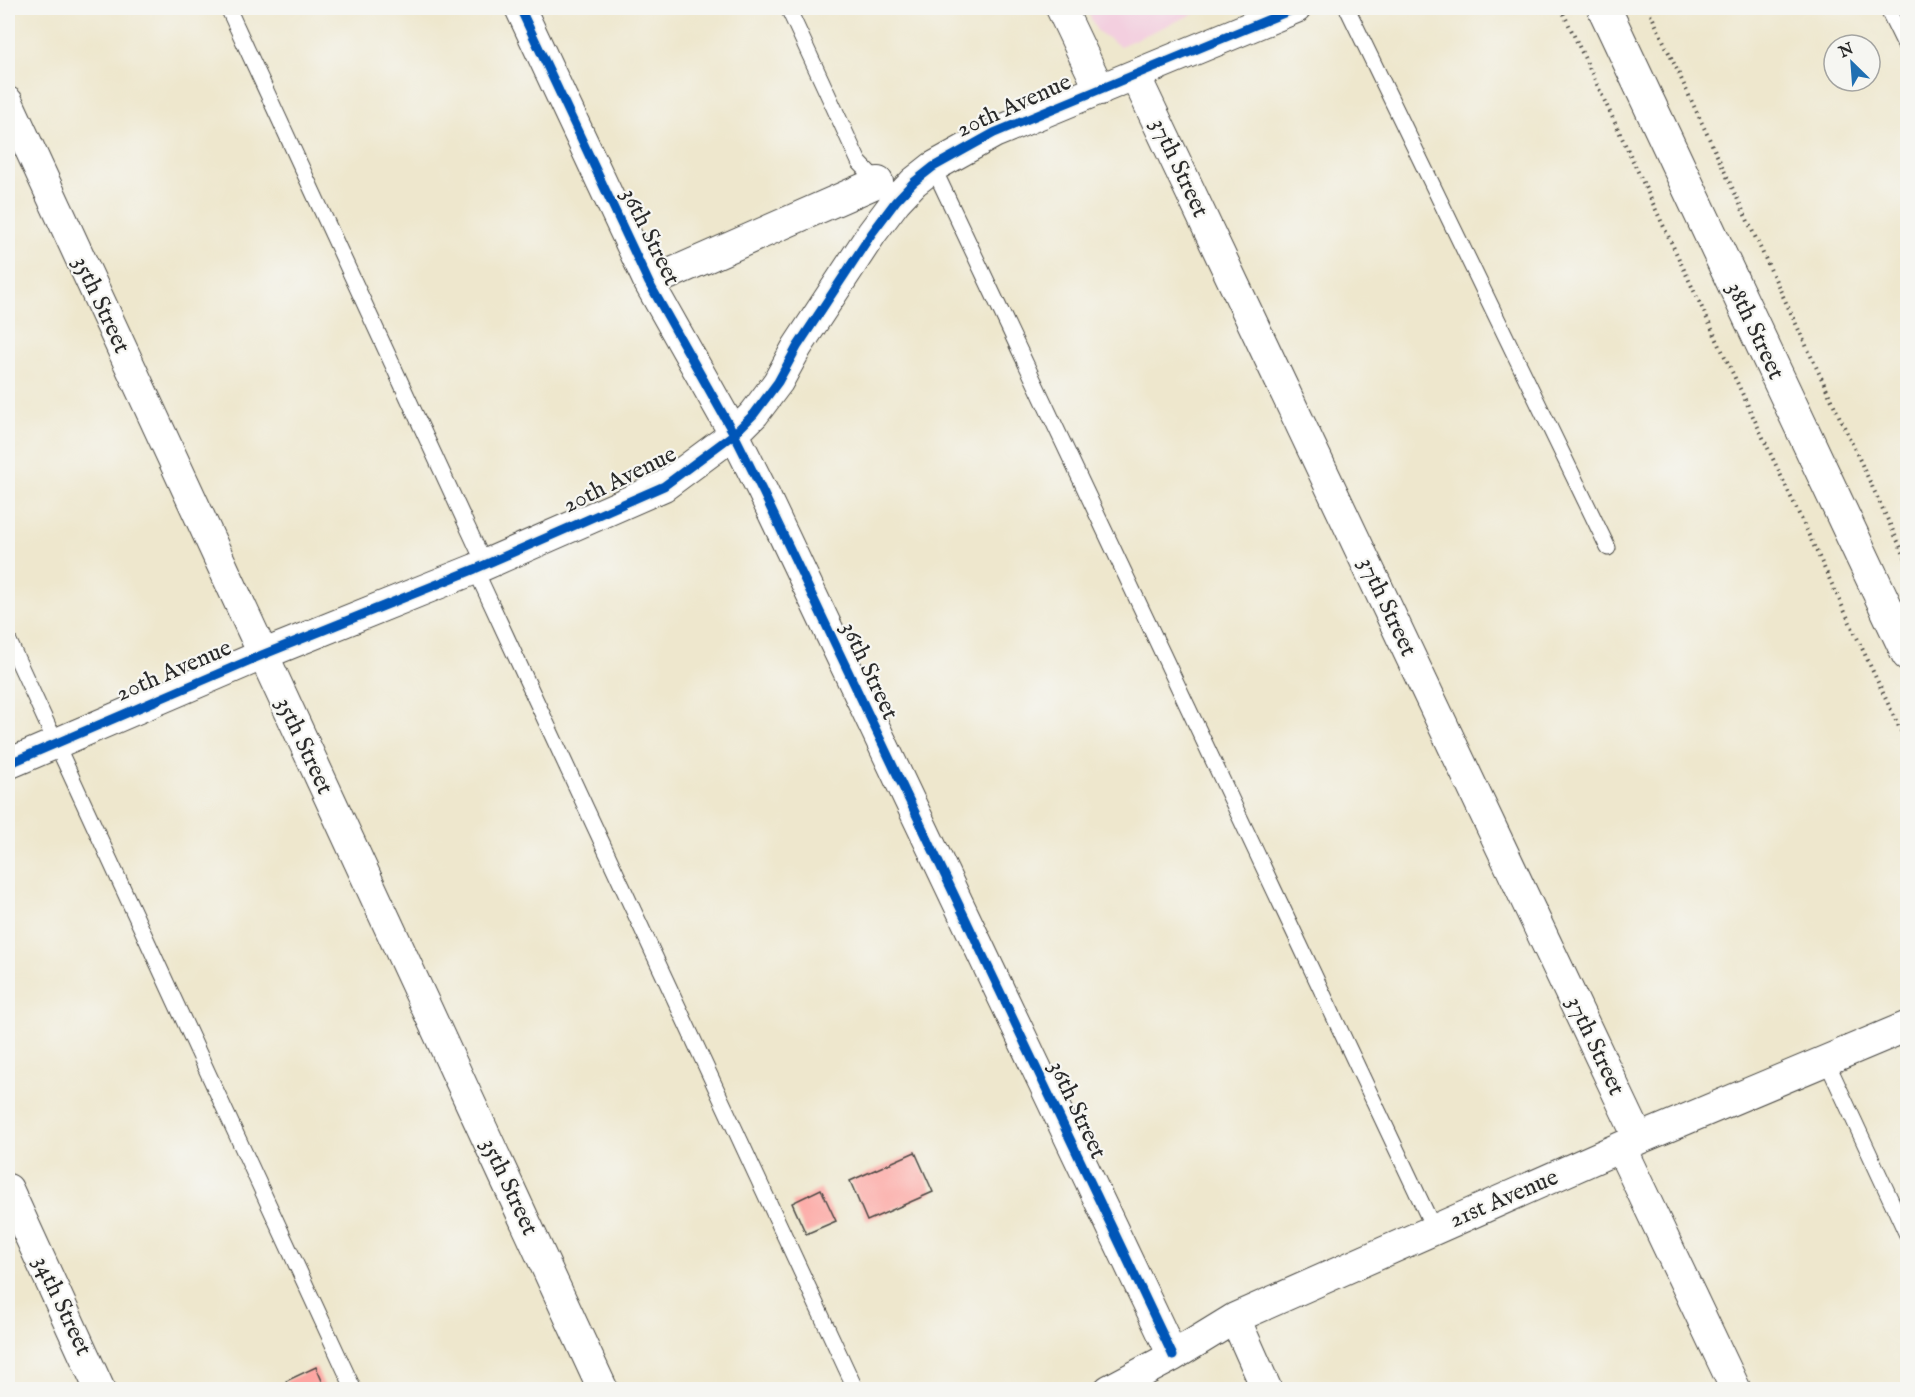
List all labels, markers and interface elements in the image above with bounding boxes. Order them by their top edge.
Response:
north arrow [1822,33,1882,93]
text: N [1835,39,1857,64]
street label: 20th Avenue [952,67,1076,145]
street label: 37th Street [1143,113,1215,223]
street label: 36th Street [613,183,687,291]
street label: 35th Street [65,252,137,358]
street label: 38th Street [1719,277,1791,385]
street label: 20th Avenue [558,439,682,521]
street label: 37th Street [1351,552,1423,662]
street label: 36th Street [833,617,905,725]
street label: 20th Avenue [111,633,237,709]
street label: 35th Street [268,693,340,799]
street label: 37th Street [1559,991,1631,1101]
street label: 36th Street [1041,1056,1113,1164]
street label: 35th Street [473,1134,545,1240]
street label: 21st Avenue [1445,1162,1563,1236]
street label: 34th Street [25,1251,99,1361]

